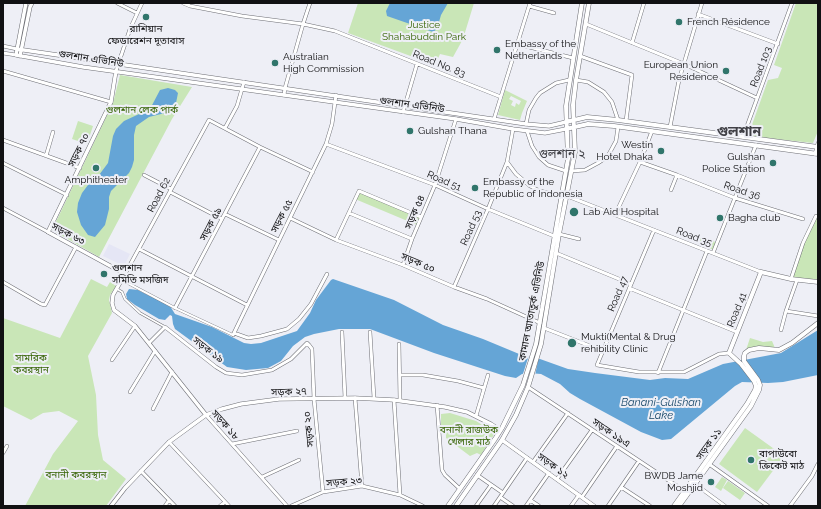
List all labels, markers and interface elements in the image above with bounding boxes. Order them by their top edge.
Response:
marker: রাশিয়ান ফেডারেশন দূতাবাস [141,12,151,22]
place label: French Résidence [687,16,770,28]
marker: French Résidence [674,17,684,27]
park label: Justice Shahabuddin Park [382,19,466,42]
place label: রাশিয়ান ফেডারেশন দূতাবাস [108,23,184,46]
place label: Embassy of the Netherlands [505,38,576,62]
marker: Embassy of the Netherlands [492,45,502,55]
street label: Road 103 [748,45,774,89]
street label: গুলশান এভিনিউ [58,48,124,70]
street label: Road No. 83 [411,48,467,80]
place label: Australian High Commission [283,51,364,74]
marker: Australian High Commission [270,58,280,68]
place label: European Union Residence [644,59,718,82]
marker: European Union Residence [721,66,731,76]
street label: গুলশান এভিনিউ [379,94,445,116]
park label: গুলশান লেক পার্ক [106,104,178,116]
district label: গুলশান [717,124,761,140]
place label: Gulshan Thana [418,125,487,137]
marker: Gulshan Thana [405,126,415,136]
street label: সড়ক ৭০ [66,131,92,169]
place label: Westin Hotel Dhaka [596,139,653,162]
marker: Westin Hotel Dhaka [656,146,666,156]
district label: গুলশান ২ [539,147,585,161]
place label: Gulshan Police Station [702,151,765,174]
marker: Gulshan Police Station [768,158,778,168]
marker: Amphitheater [91,163,101,173]
street label: Road 51 [425,168,463,194]
place label: Amphitheater [64,174,128,186]
street label: Road 62 [145,176,173,214]
place label: Embassy of the Republic of Indonesia [483,176,583,200]
street label: Road 36 [722,179,762,203]
marker: Embassy of the Republic of Indonesia [470,183,480,193]
street label: সড়ক ৫৪ [402,193,428,231]
street label: সড়ক ৫৫ [269,197,295,235]
street label: সড়ক ৫৯ [197,205,225,243]
marker: Lab Aid Hospital [568,206,580,218]
place label: Lab Aid Hospital [583,206,659,218]
street label: Road 53 [458,209,484,247]
place label: Bagha club [728,212,780,224]
marker: Bagha club [715,213,725,223]
street label: সড়ক ৬৩ [49,220,87,248]
street label: Road 35 [674,225,714,249]
street label: সড়ক ৫০ [399,250,437,276]
street label: কামাল আতাতুর্ক এভিনিউ [516,260,548,362]
place label: গুলশান সমিতি মসজিদ [112,262,168,286]
marker: গুলশান সমিতি মসজিদ [99,269,109,279]
street label: Road 47 [605,274,631,314]
street label: Road 41 [725,291,749,329]
place label: Mukti(Mental & Drug rehibility Clinic [581,331,676,354]
street label: সড়ক ১৯ [190,334,226,366]
marker: Mukti(Mental & Drug rehibility Clinic [566,337,578,349]
park label: সামরিক কবরস্থান [13,352,49,376]
street label: সড়ক ২৭ [271,385,307,399]
water label: Banani-Gulshan Lake [621,396,701,422]
street label: সড়ক ১৮ [209,408,241,442]
street label: সড়ক ২০ [301,411,317,447]
street label: সড়ক ১৯এ [590,416,632,450]
park label: বনানী রাজউক খেলার মাঠ [440,424,498,448]
street label: সড়ক ১১ [694,426,724,462]
place label: বাপাউবো ক্রিকেট মাঠ [759,448,804,472]
street label: সড়ক ১২ [535,451,571,481]
marker: বাপাউবো ক্রিকেট মাঠ [746,455,756,465]
park label: বনানী কবরস্থান [45,469,107,481]
place label: BWDB Jame Moshjid [644,470,703,494]
street label: সড়ক ২৩ [326,474,362,490]
marker: BWDB Jame Moshjid [706,477,716,487]

